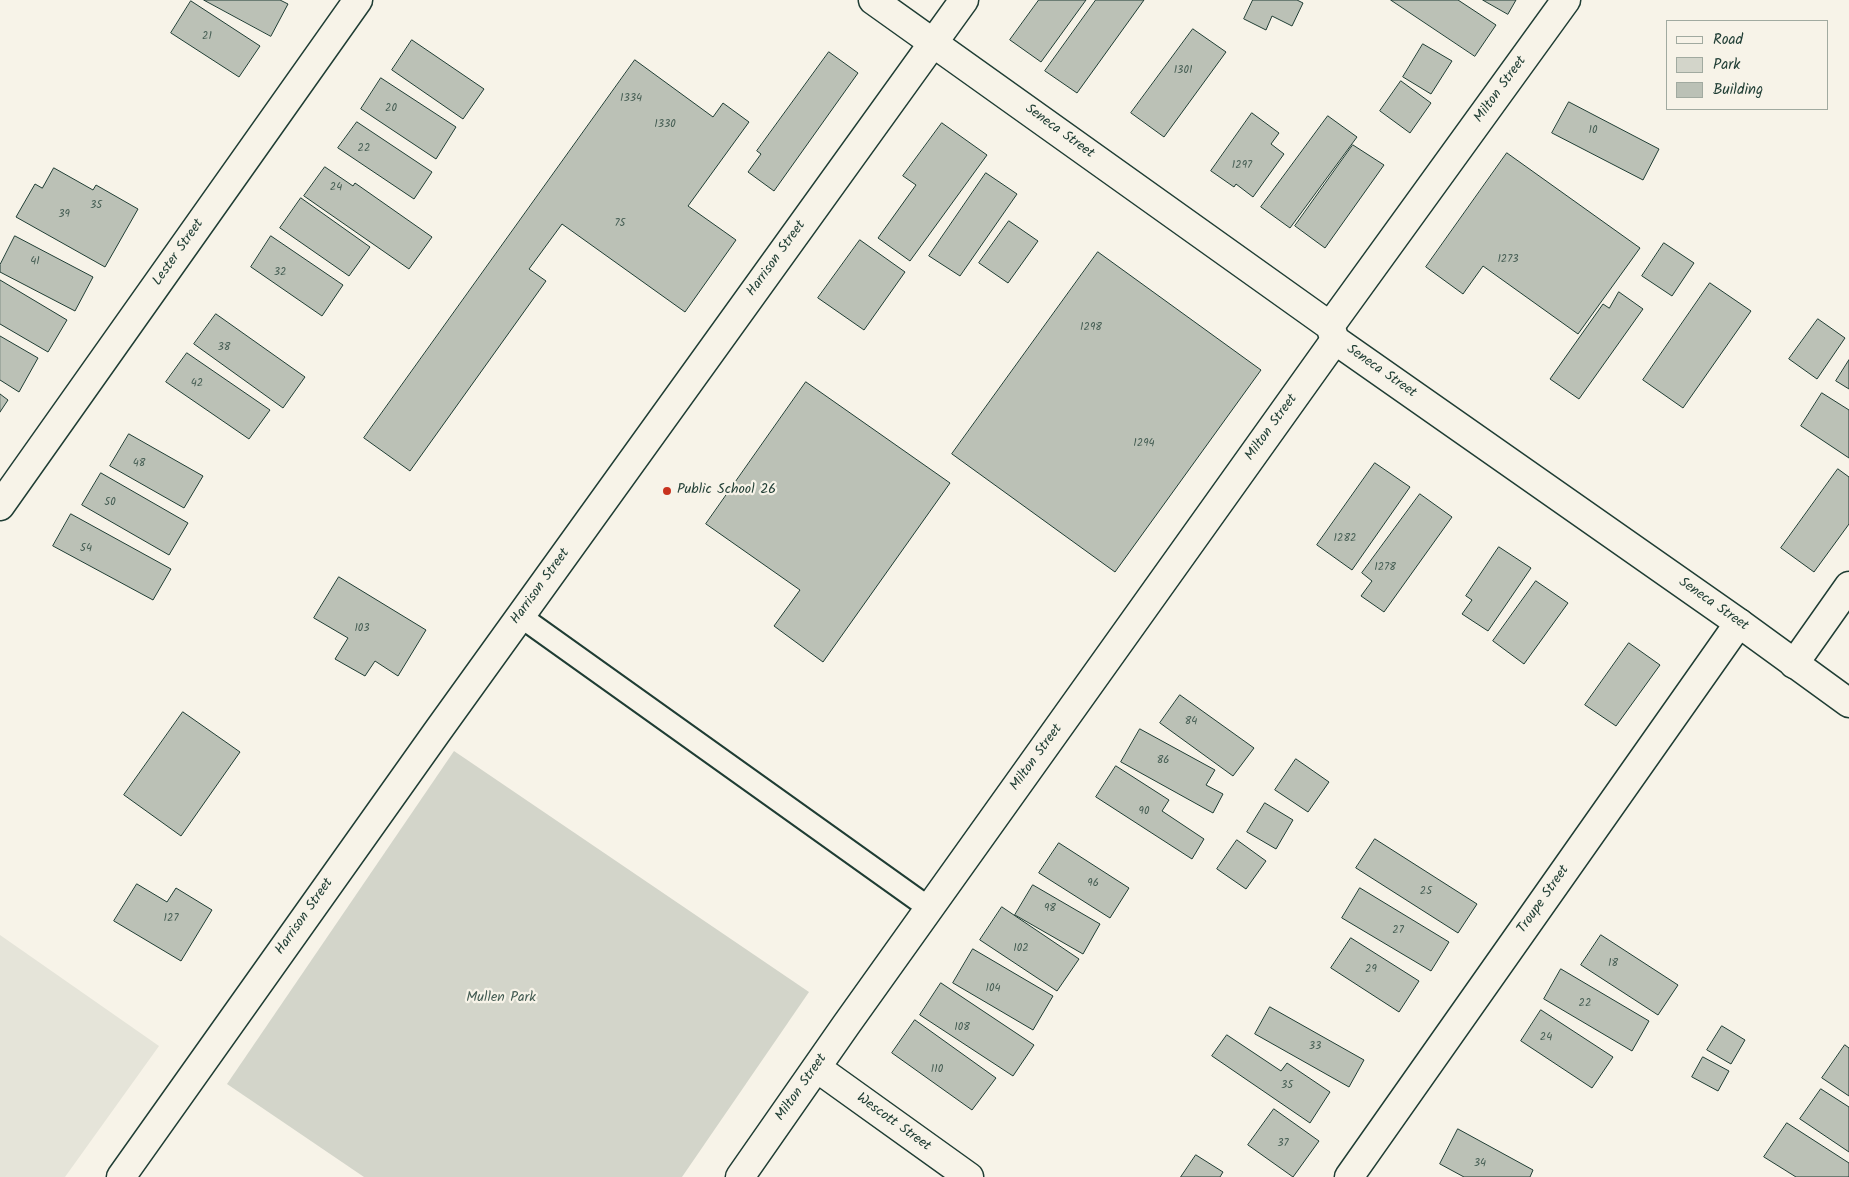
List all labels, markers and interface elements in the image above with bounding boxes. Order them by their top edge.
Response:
legend [1666,20,1829,110]
text: Road [1713,28,1743,52]
house number: 21 [202,30,212,44]
street label: Milton Street [1471,53,1531,127]
text: Park [1713,53,1740,77]
house number: 1301 [1174,64,1192,78]
text: Building [1713,78,1763,102]
house number: 1334 [620,92,642,106]
street label: Seneca Street [1021,101,1097,163]
house number: 20 [385,102,397,116]
house number: 1330 [654,118,676,132]
house number: 10 [1589,124,1597,138]
house number: 22 [358,142,370,156]
house number: 1297 [1232,159,1252,173]
house number: 24 [330,181,342,195]
house number: 35 [90,199,102,213]
house number: 39 [58,208,70,222]
street label: Lester Street [150,216,208,290]
house number: 75 [615,217,625,231]
street label: Harrison Street [744,218,810,300]
house number: 1273 [1497,253,1519,267]
house number: 41 [30,255,40,269]
house number: 32 [274,266,286,280]
house number: 1298 [1080,321,1102,335]
house number: 38 [218,341,230,355]
street label: Seneca Street [1343,342,1419,402]
house number: 42 [191,377,203,391]
street label: Milton Street [1242,391,1302,465]
house number: 1294 [1133,437,1155,451]
house number: 48 [133,457,145,471]
place label: Public School 26 [677,483,776,499]
marker: Public School 26 [661,485,673,497]
house number: 50 [104,496,116,510]
house number: 1282 [1334,532,1356,546]
house number: 54 [80,542,92,556]
street label: Harrison Street [508,546,574,628]
house number: 1278 [1374,561,1396,575]
street label: Seneca Street [1675,575,1751,635]
house number: 103 [354,622,370,636]
house number: 84 [1185,715,1197,729]
street label: Milton Street [1007,721,1067,795]
house number: 86 [1157,754,1169,768]
house number: 90 [1139,805,1149,819]
street label: Troupe Street [1514,863,1574,937]
street label: Harrison Street [272,876,338,958]
house number: 96 [1087,877,1099,891]
house number: 25 [1420,885,1432,899]
house number: 98 [1044,902,1056,916]
house number: 127 [164,912,178,926]
house number: 27 [1392,924,1404,938]
house number: 102 [1013,942,1029,956]
house number: 18 [1608,957,1618,971]
house number: 29 [1365,963,1377,977]
house number: 104 [985,982,1001,996]
park label: Mullen Park [466,991,536,1007]
house number: 22 [1579,997,1591,1011]
house number: 108 [954,1021,970,1035]
house number: 24 [1540,1031,1552,1045]
house number: 33 [1309,1040,1321,1054]
street label: Milton Street [773,1051,831,1125]
house number: 110 [931,1063,943,1077]
house number: 35 [1281,1079,1293,1093]
street label: Wescott Street [853,1090,933,1156]
house number: 37 [1277,1137,1289,1151]
house number: 34 [1474,1157,1486,1171]

